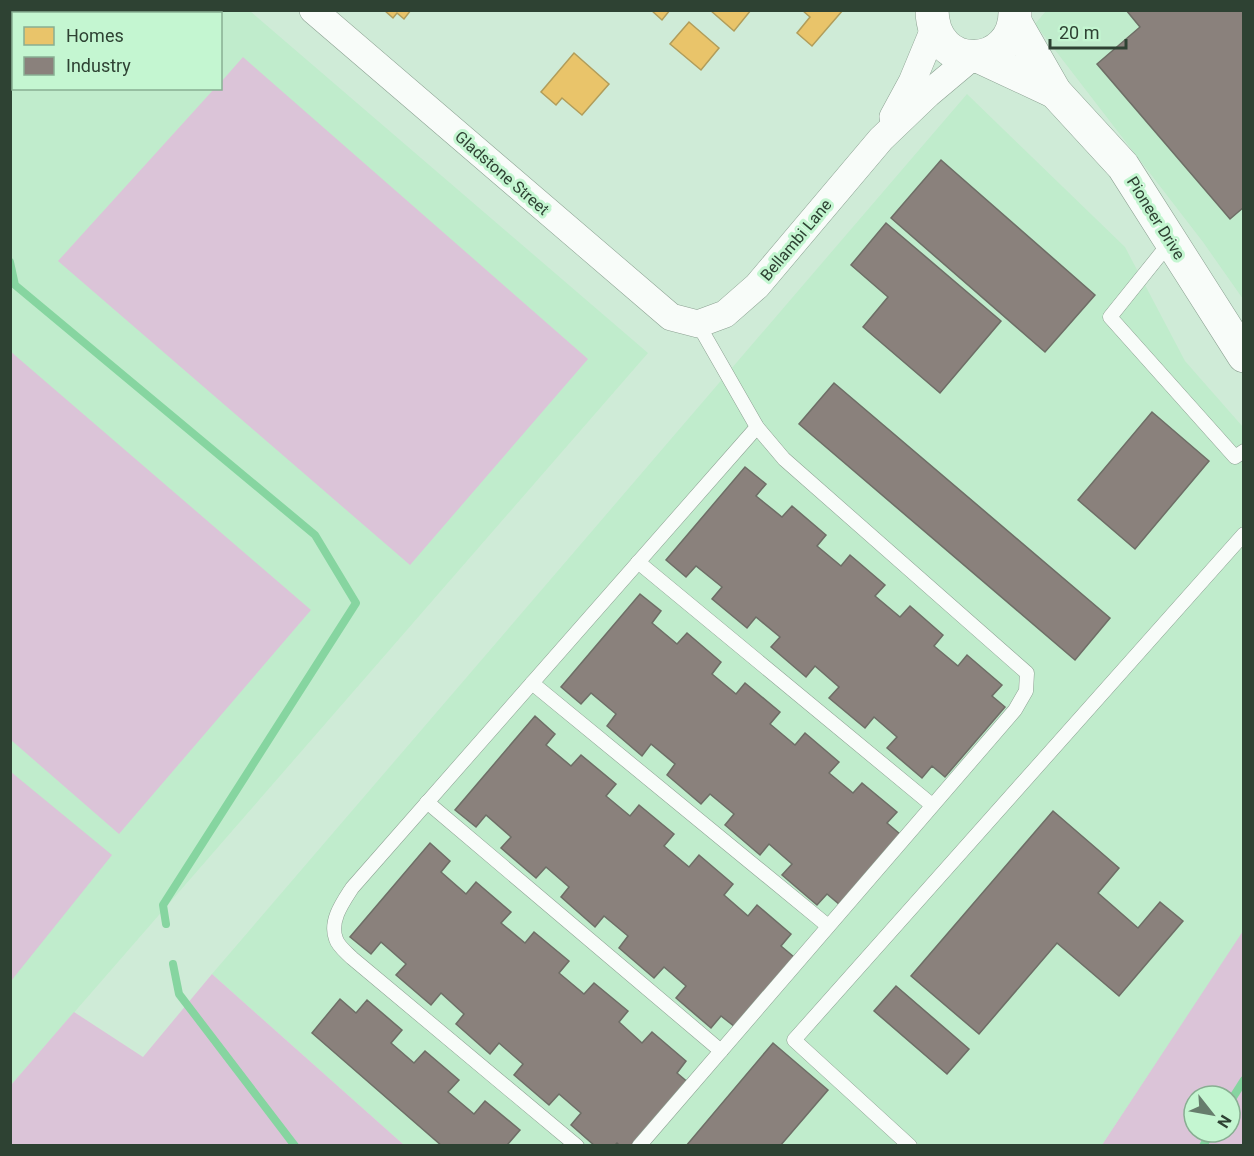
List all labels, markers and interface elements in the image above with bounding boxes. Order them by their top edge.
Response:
legend [12,12,222,90]
scale bar [1050,12,1126,50]
text: 20 m [1059,22,1099,43]
text: Homes [66,25,124,46]
text: Industry [66,55,131,76]
street label: Gladstone Street [451,127,553,219]
street label: Pioneer Drive [1123,173,1189,263]
street label: Bellambi Lane [756,195,836,285]
north arrow [1182,1084,1242,1144]
text: N [1213,1112,1235,1131]

